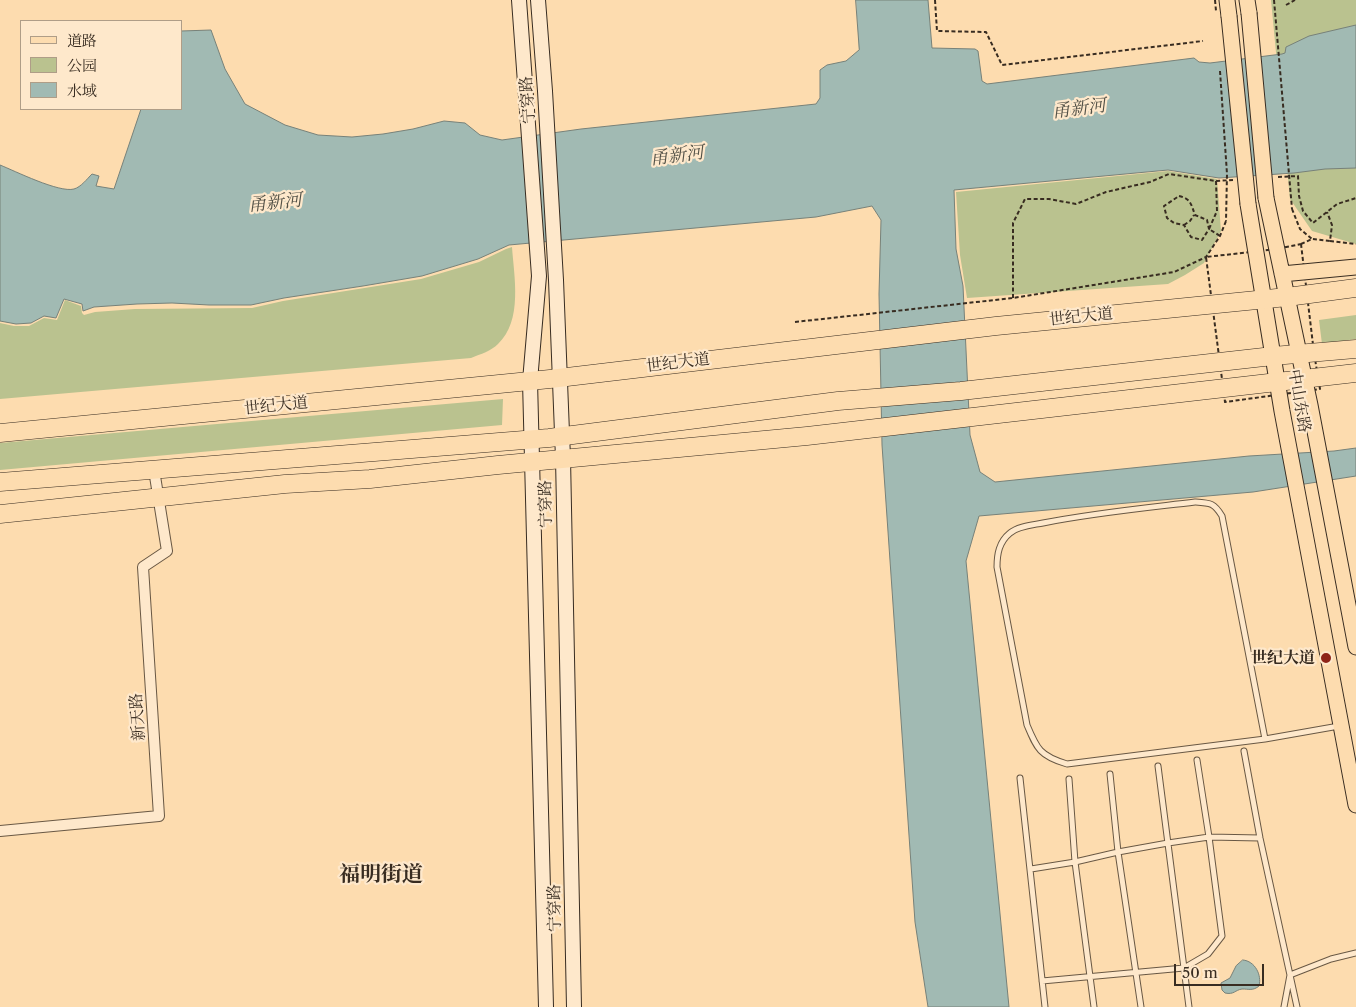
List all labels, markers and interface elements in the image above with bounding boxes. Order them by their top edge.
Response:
legend [20,20,182,110]
text: 道路 [67,31,97,50]
text: 公园 [67,56,97,75]
street label: 宁穿路 [517,75,539,125]
text: 水域 [67,81,97,100]
water label: 甬新河 [1051,95,1107,123]
water label: 甬新河 [649,142,705,170]
water label: 甬新河 [247,189,303,217]
street label: 世纪大道 [1048,304,1114,330]
street label: 世纪大道 [645,350,711,376]
street label: 中山东路 [1284,368,1314,434]
street label: 世纪大道 [243,393,309,419]
street label: 宁穿路 [536,480,556,528]
place label: 世纪大道 [1251,648,1315,668]
marker: 世纪大道 [1319,651,1333,665]
street label: 新天路 [127,692,149,742]
district label: 福明街道 [339,862,423,888]
street label: 宁穿路 [545,884,565,932]
scale bar [1176,954,1266,986]
text: 50 m [1182,963,1218,982]

